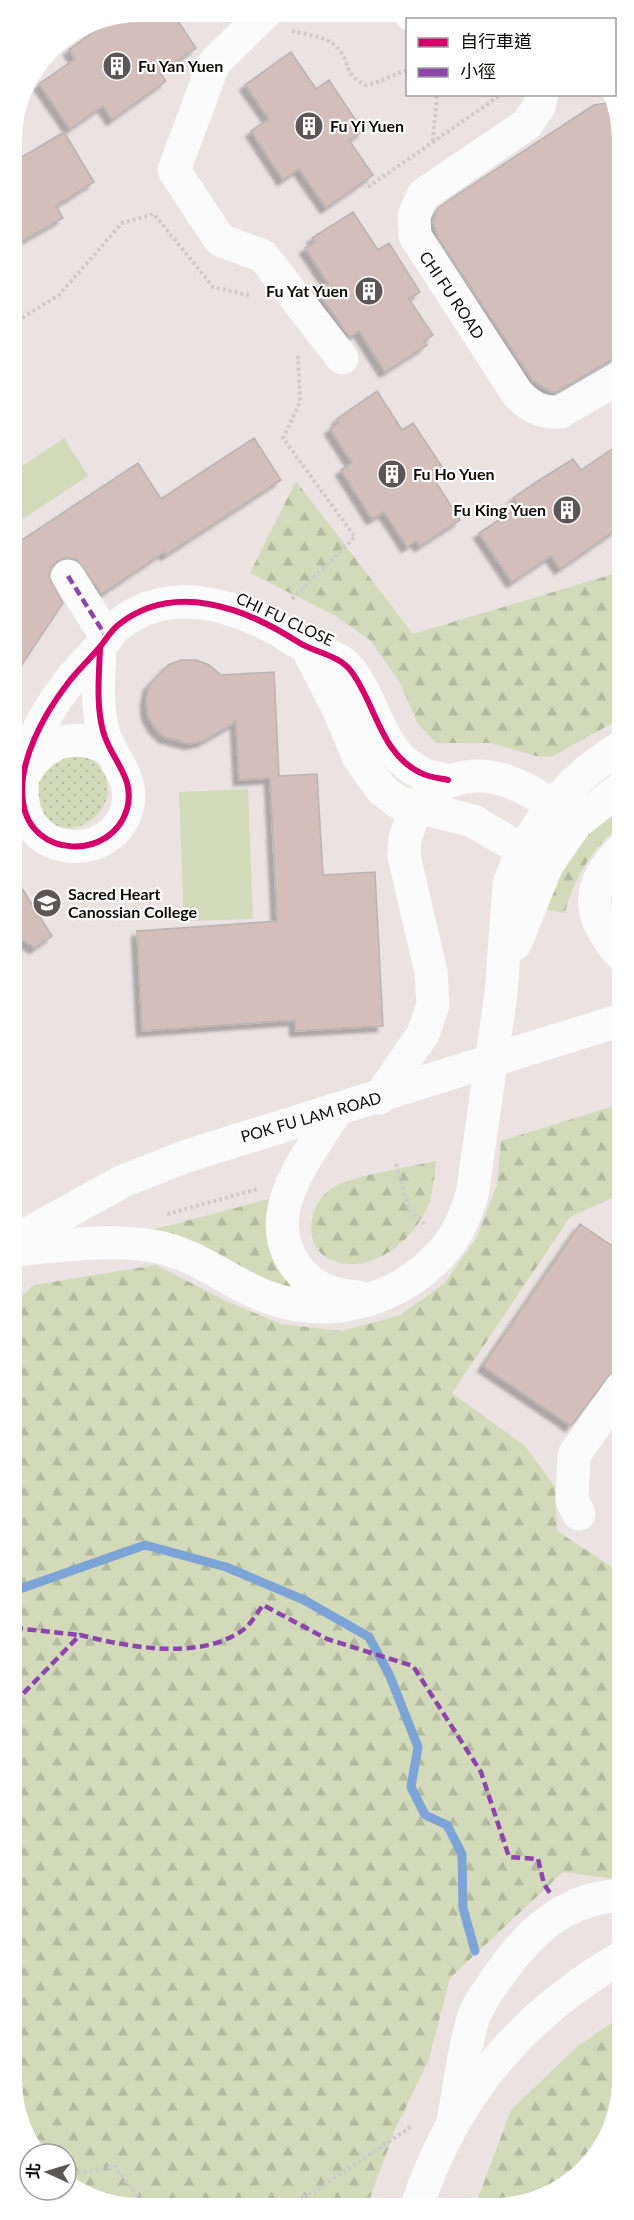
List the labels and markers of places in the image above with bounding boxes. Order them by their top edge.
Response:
building icon: Fu Yan Yuen [101,50,133,82]
place label: Fu Yan Yuen [138,56,223,75]
building icon: Fu Yi Yuen [293,110,325,142]
place label: Fu Yi Yuen [330,116,404,135]
building icon: Fu Yat Yuen [353,275,385,307]
place label: Fu Yat Yuen [266,281,348,300]
building icon: Fu Ho Yuen [376,458,408,490]
place label: Fu Ho Yuen [413,464,495,483]
building icon: Fu King Yuen [551,494,583,526]
place label: Fu King Yuen [453,500,546,519]
place label: Sacred Heart Canossian College [68,884,197,921]
school or university icon: Sacred Heart Canossian College [31,887,63,919]

